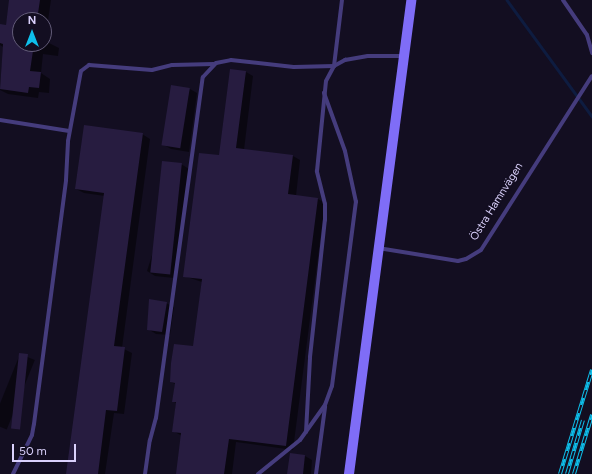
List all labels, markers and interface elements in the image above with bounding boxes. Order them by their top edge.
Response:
north arrow [12,12,52,52]
text: N [28,14,36,27]
street label: Östra Hamnvägen [468,161,526,243]
scale bar [14,436,78,462]
text: 50 m [19,444,47,458]

